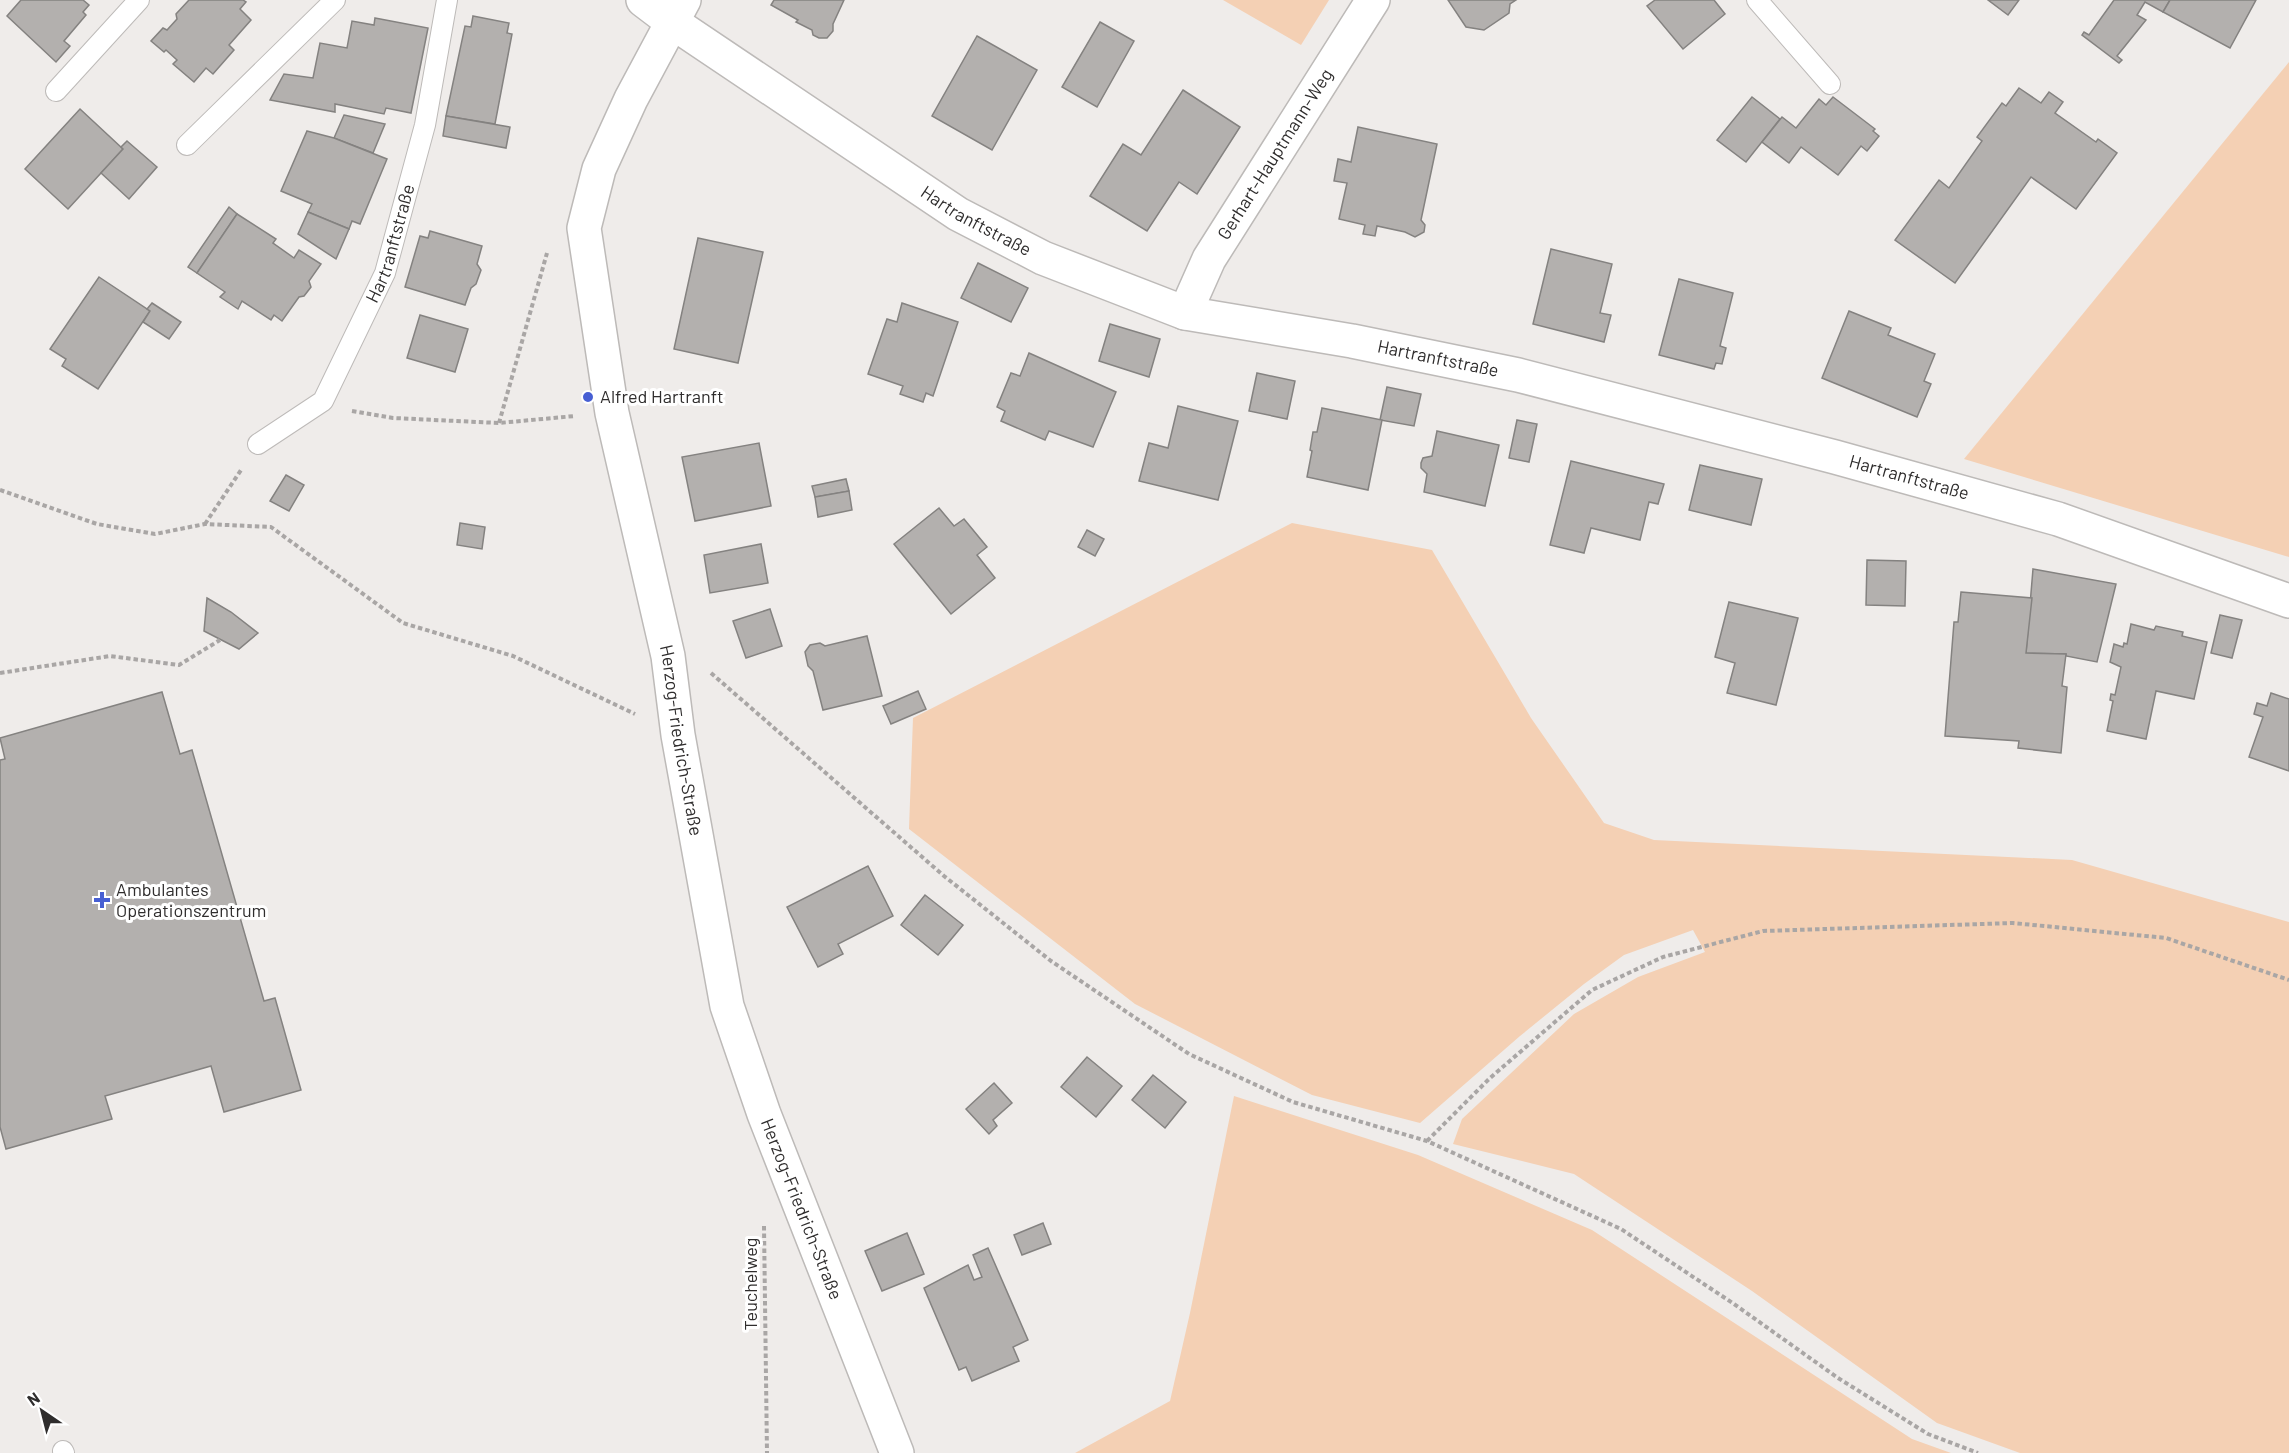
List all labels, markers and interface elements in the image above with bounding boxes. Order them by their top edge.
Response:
street label: Gerhart-Hauptmann-Weg [1212,64,1337,243]
street label: Hartranftstraße [917,180,1035,260]
street label: Hartranftstraße [360,182,419,306]
street label: Hartranftstraße [1376,334,1501,381]
place label: Alfred Hartranft [600,385,724,407]
marker: Alfred Hartranft [581,390,595,404]
street label: Hartranftstraße [1847,450,1972,504]
street label: Herzog-Friedrich-Straße [656,643,708,837]
place label: Ambulantes Operationszentrum [116,878,267,921]
marker: Ambulantes Operationszentrum [93,891,111,909]
street label: Herzog-Friedrich-Straße [757,1115,848,1303]
street label: Teuchelweg [739,1238,761,1330]
north arrow [12,1381,72,1441]
text: N [23,1387,43,1409]

